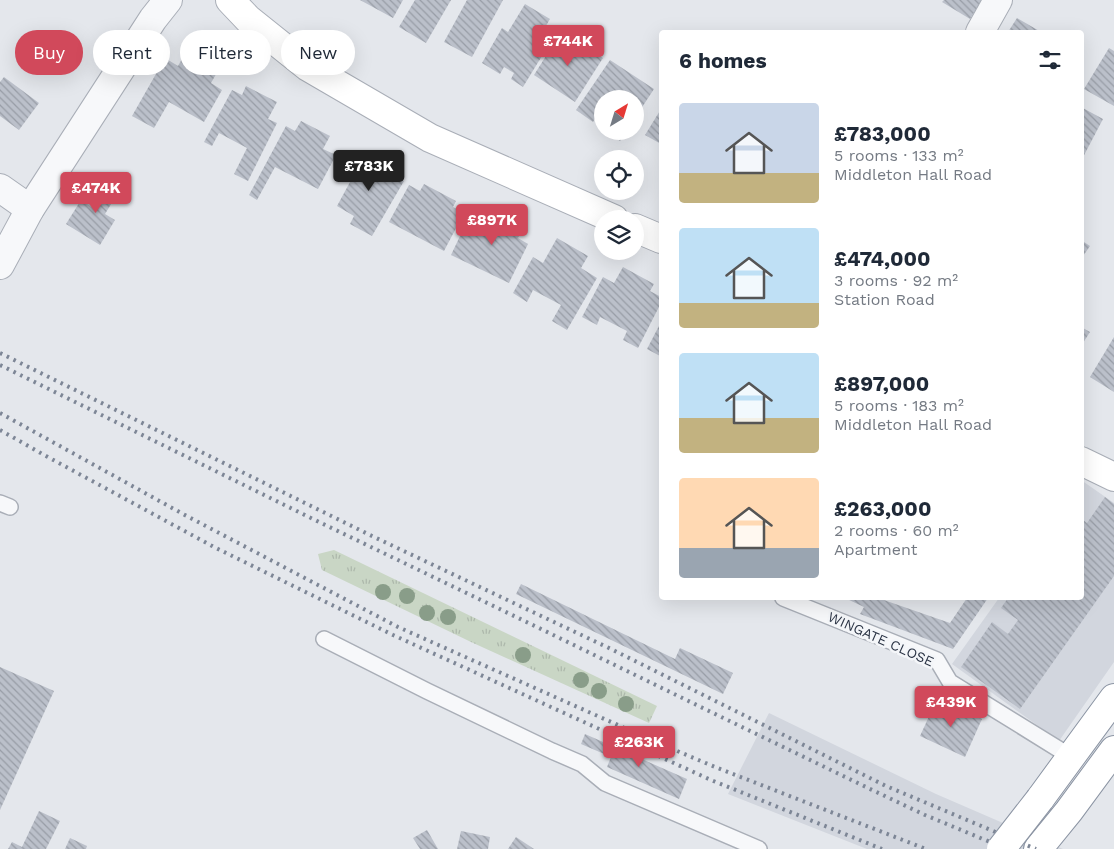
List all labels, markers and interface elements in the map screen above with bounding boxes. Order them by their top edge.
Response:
pin: £744K [533,24,603,67]
chip: Buy [15,30,83,75]
chip: Rent [93,30,170,75]
chip: Filters [180,30,271,75]
chip: New [281,30,355,75]
text: £744K [543,31,593,50]
icon: filters [1036,46,1064,74]
text: 6 homes [679,48,767,73]
north arrow [594,90,644,140]
map controls [594,90,644,260]
text: £783,000 [834,121,931,146]
icon: home [719,123,779,183]
text: 5 rooms · 133 m² [834,146,964,165]
pin: £783K [334,150,404,192]
button: locate [594,150,644,200]
text: £783K [344,156,394,175]
text: Middleton Hall Road [834,165,992,184]
pin: £474K [61,172,131,214]
text: £474K [71,178,121,197]
pin: £897K [457,204,527,246]
text: £897K [467,210,517,229]
button: layers [594,210,644,260]
text: £474,000 [834,246,930,271]
icon: home [719,248,779,308]
text: 3 rooms · 92 m² [834,271,958,290]
text: Station Road [834,290,935,309]
text: £897,000 [834,371,929,396]
icon: home [719,373,779,433]
text: 5 rooms · 183 m² [834,396,964,415]
text: Middleton Hall Road [834,415,992,434]
text: £263,000 [834,496,931,521]
icon: home [719,498,779,558]
text: 2 rooms · 60 m² [834,521,959,540]
text: Apartment [834,540,917,559]
street label: WINGATE CLOSE [826,608,936,670]
pin: £439K [916,686,986,728]
text: £439K [926,692,976,711]
pin: £263K [604,726,674,768]
text: £263K [614,732,664,751]

